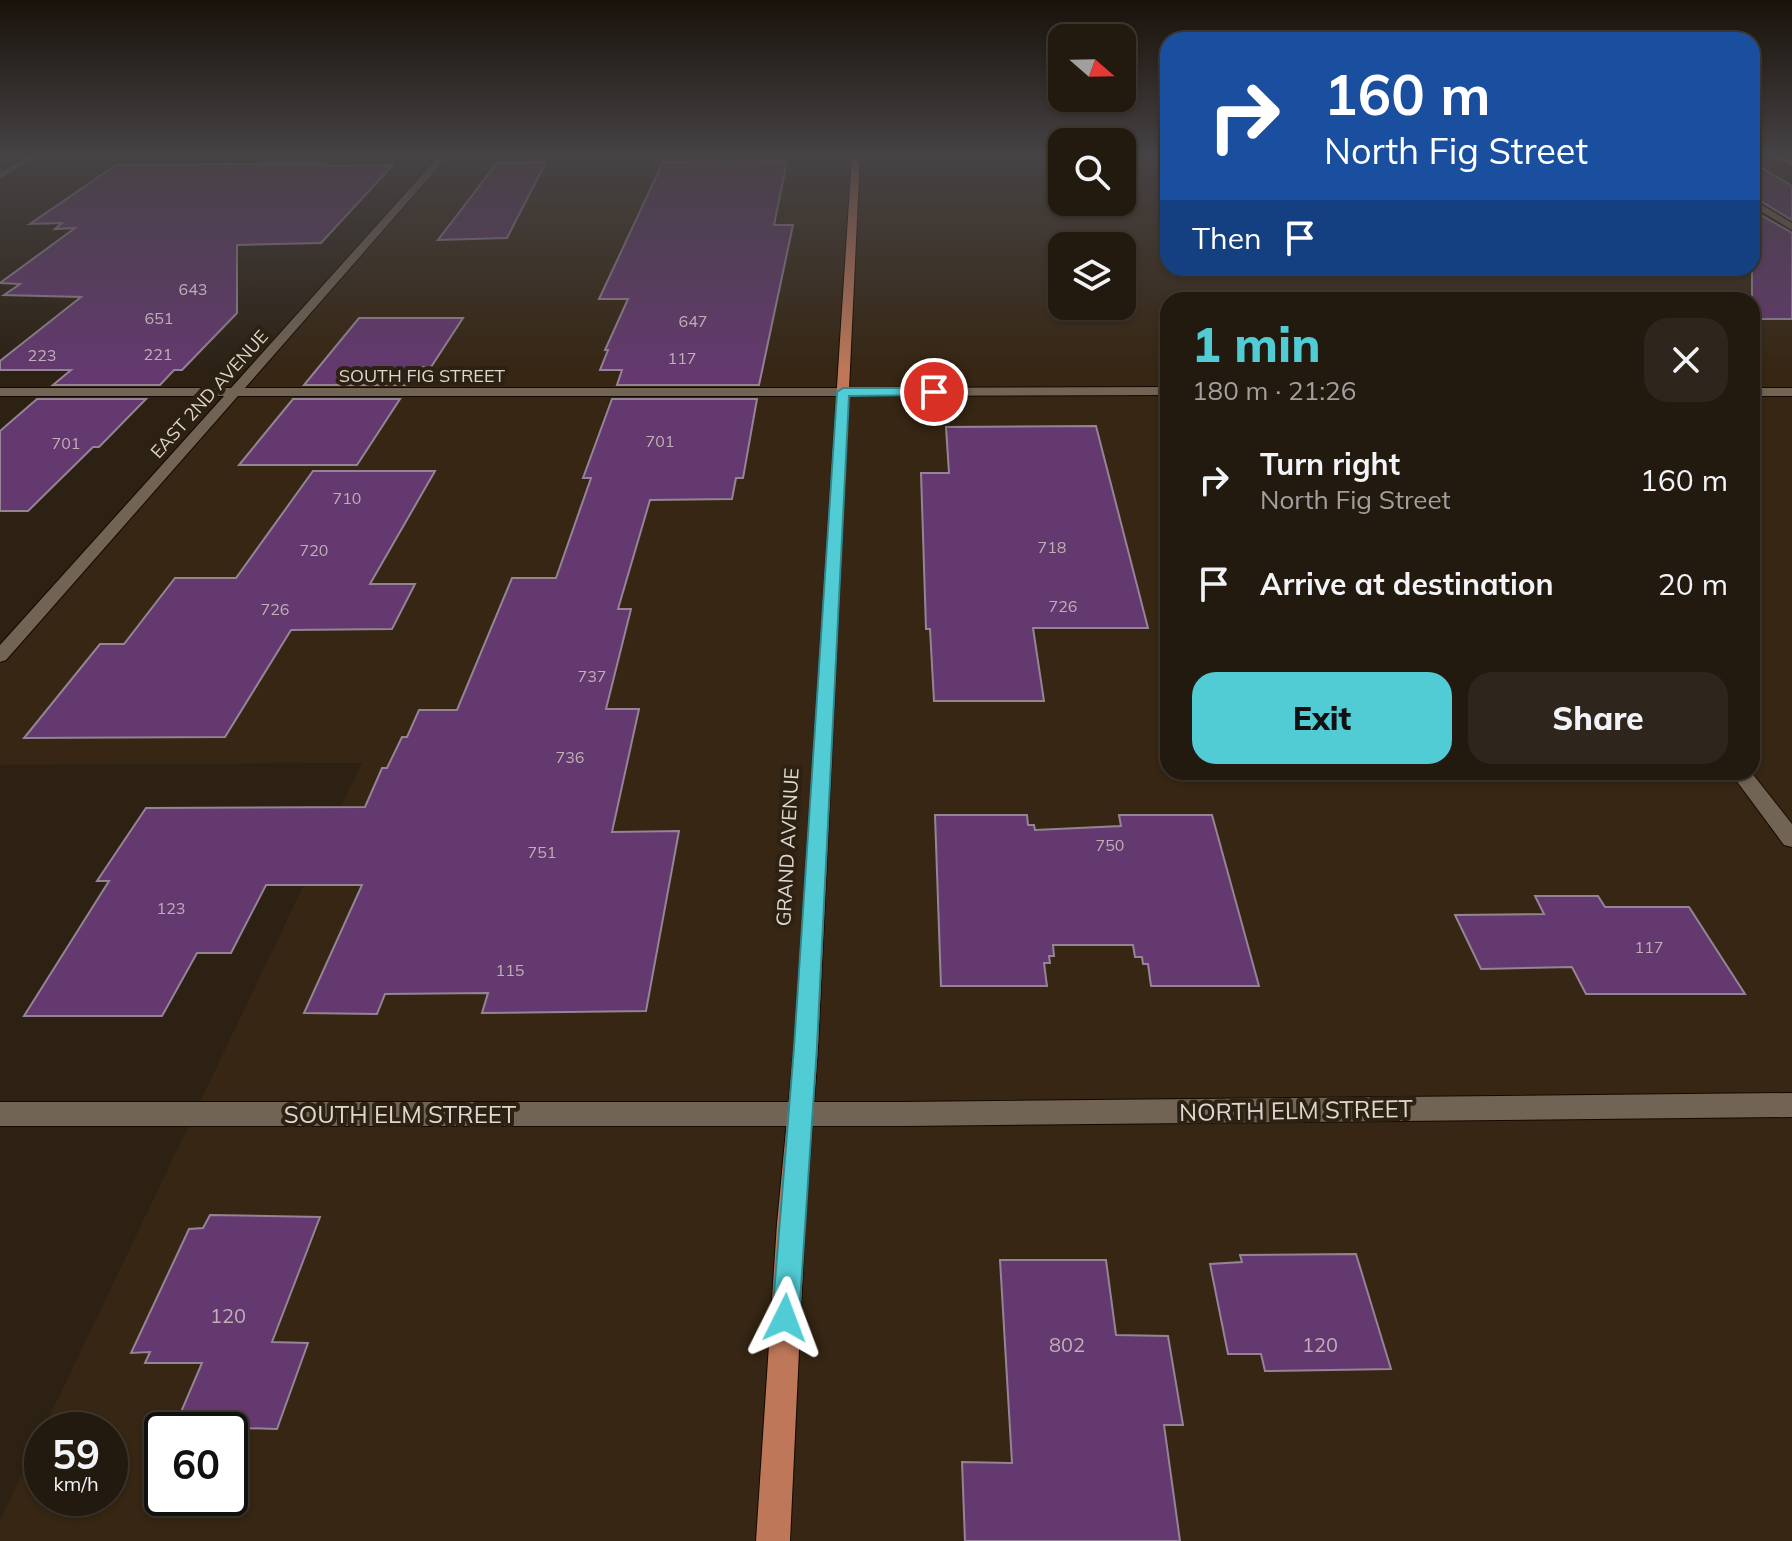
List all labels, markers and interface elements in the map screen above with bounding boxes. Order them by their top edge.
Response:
north arrow [1048,24,1136,112]
map controls [1048,24,1136,320]
text: 160 m [1324,59,1491,129]
icon: right [1192,64,1296,168]
button: search [1048,128,1136,216]
text: North Fig Street [1324,128,1588,173]
icon: arrive [1278,216,1322,260]
text: Then [1192,219,1262,257]
button: layers [1048,232,1136,320]
house number: 643 [179,279,207,299]
house number: 651 [145,308,173,328]
house number: 647 [679,311,707,331]
text: 1 min [1192,314,1321,374]
button: close [1644,318,1728,402]
street label: EAST 2ND AVENUE [145,325,273,463]
house number: 221 [144,344,172,364]
house number: 223 [28,345,56,365]
house number: 117 [668,348,696,368]
pin [900,358,968,426]
street label: SOUTH FIG STREET [339,364,505,387]
icon: arrive [912,370,956,414]
text: 180 m · 21:26 [1192,374,1356,407]
house number: 701 [646,431,674,451]
house number: 701 [52,433,80,453]
text: Turn right [1260,445,1400,483]
icon: right [1192,458,1236,502]
text: 160 m [1640,461,1728,499]
text: North Fig Street [1260,483,1451,516]
house number: 710 [333,488,361,508]
house number: 718 [1038,537,1066,557]
house number: 720 [300,540,328,560]
icon: arrive [1192,562,1236,606]
text: Arrive at destination [1260,565,1554,603]
text: 20 m [1658,565,1728,603]
house number: 726 [1049,596,1077,616]
house number: 726 [261,599,289,619]
house number: 737 [578,666,606,686]
button: Exit [1192,672,1452,764]
button: Share [1468,672,1728,764]
house number: 736 [556,747,584,767]
street label: GRAND AVENUE [770,767,804,927]
house number: 750 [1096,835,1124,855]
house number: 751 [528,842,556,862]
house number: 123 [157,898,185,918]
house number: 117 [1635,937,1663,957]
house number: 115 [496,960,524,980]
street label: NORTH ELM STREET [1179,1093,1414,1127]
street label: SOUTH ELM STREET [284,1099,517,1129]
position arrow [743,1276,827,1360]
house number: 120 [210,1303,246,1328]
house number: 802 [1049,1332,1085,1357]
house number: 120 [1302,1332,1338,1357]
speed limit sign: 60 [144,1412,248,1516]
text: 59 [52,1429,100,1479]
text: km/h [53,1471,99,1496]

